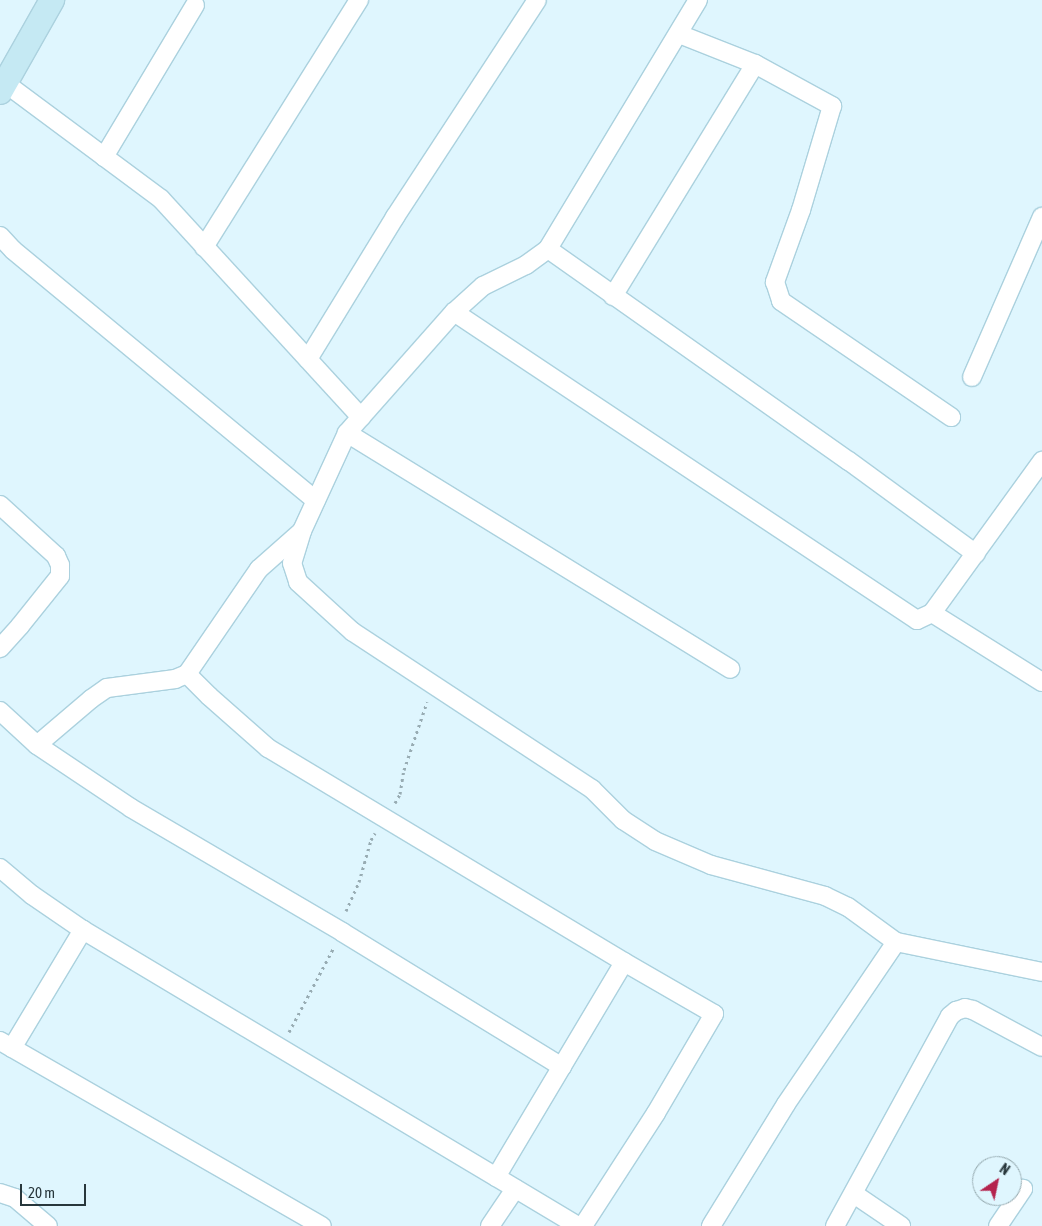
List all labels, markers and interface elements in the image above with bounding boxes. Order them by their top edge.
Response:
north arrow [972,1156,1022,1206]
text: N [997,1160,1013,1178]
scale bar [22,1174,89,1206]
text: 20 m [28,1184,55,1201]

